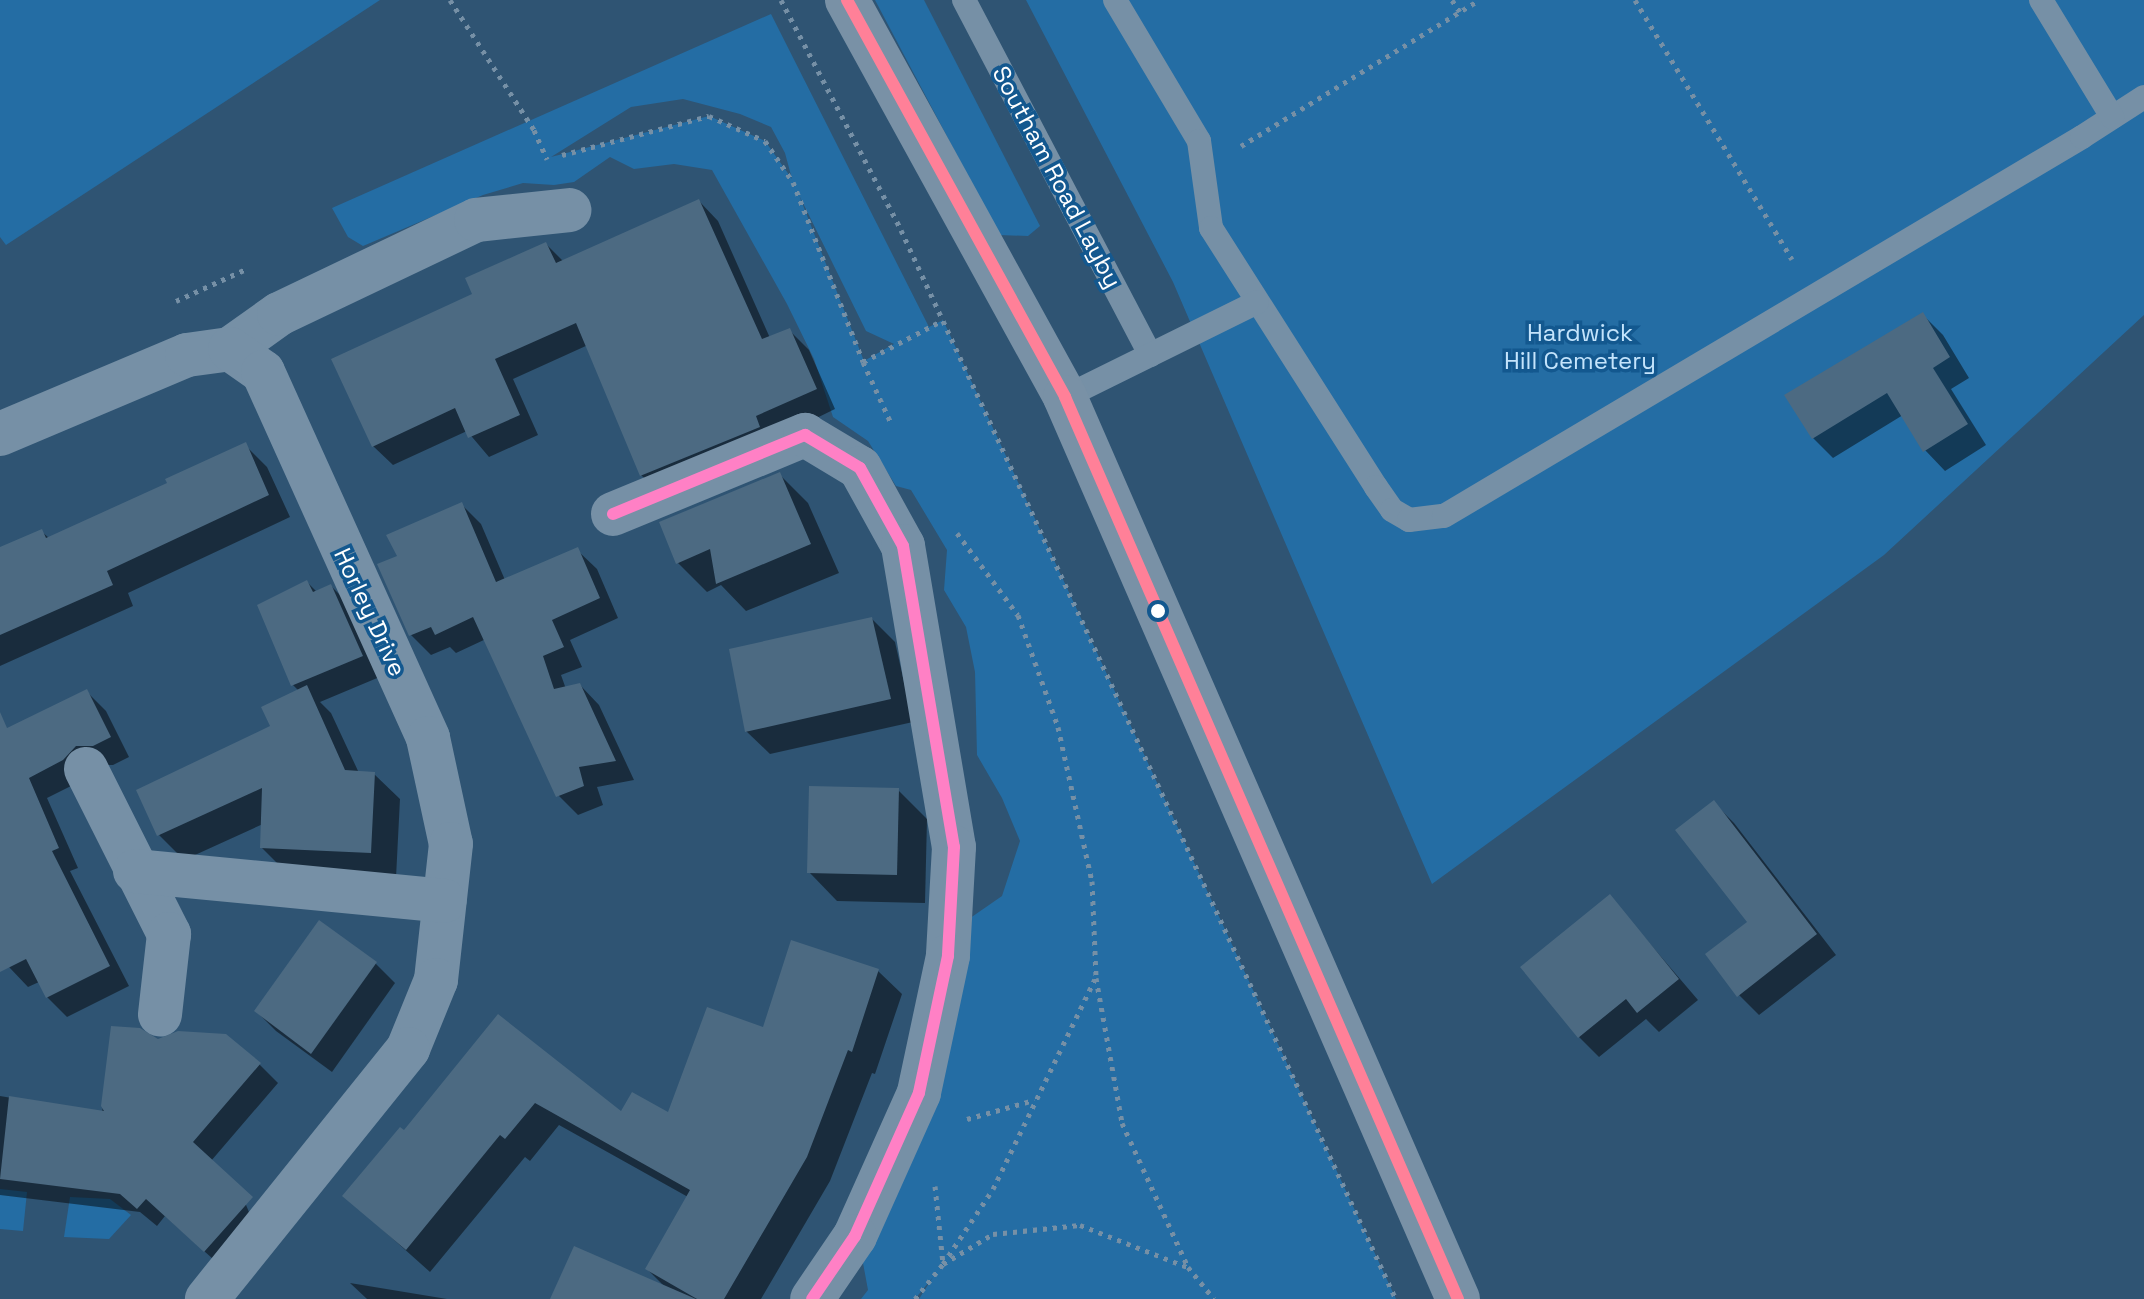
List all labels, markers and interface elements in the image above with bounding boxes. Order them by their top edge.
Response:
street label: Southam Road Layby [986,61,1128,293]
park label: Hardwick Hill Cemetery [1504,319,1656,375]
street label: Horley Drive [328,543,412,681]
unlabelled marker [1150,603,1166,619]

